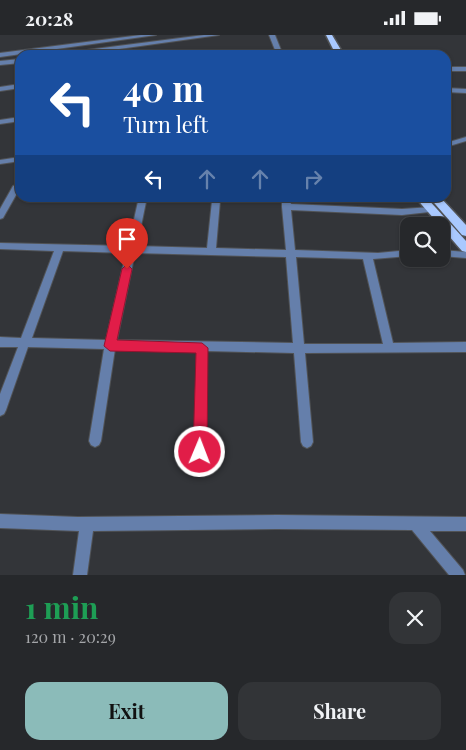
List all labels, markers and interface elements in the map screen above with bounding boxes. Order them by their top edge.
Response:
text: 20:28 [25,5,73,31]
text: 40 m [123,64,204,111]
icon: left [40,70,105,135]
text: Turn left [123,109,208,139]
icon: left [140,165,168,193]
icon: ahead [193,165,221,193]
icon: ahead [246,165,274,193]
icon: right [299,165,327,193]
map controls [400,217,450,267]
button: search [400,217,450,267]
pin [106,218,148,269]
icon: arrive [113,225,141,253]
position arrow [173,425,225,477]
text: 1 min [25,587,99,627]
button: close [389,592,441,644]
text: 120 m · 20:29 [25,626,116,647]
button: Exit [25,682,228,740]
button: Share [238,682,441,740]

